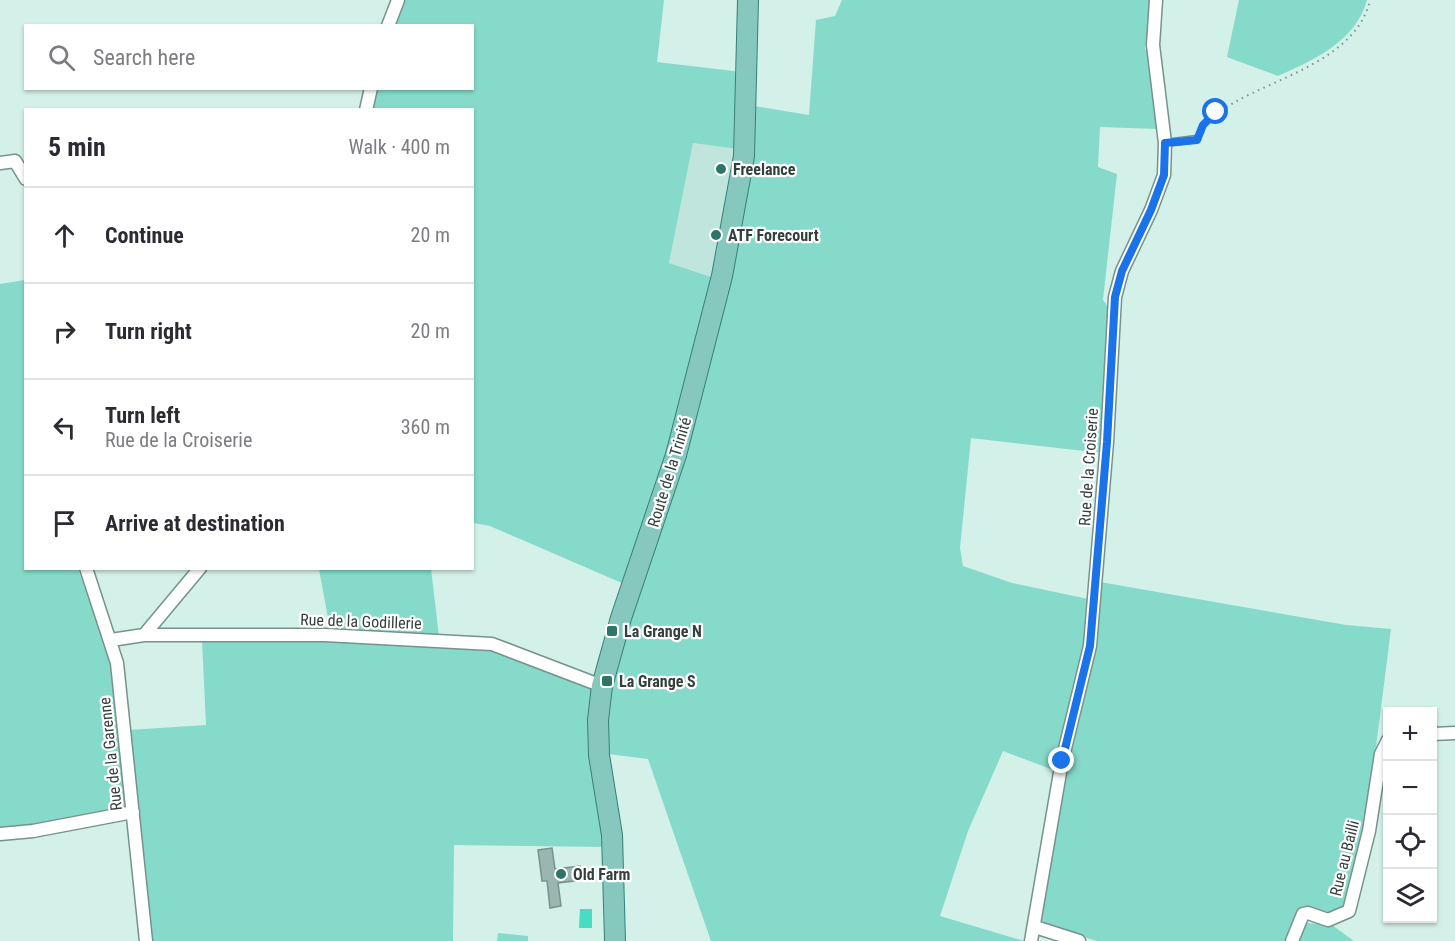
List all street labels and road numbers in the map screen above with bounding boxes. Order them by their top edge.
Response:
street label: Rue de la Croiserie [1075,408,1102,526]
street label: Route de la Trinité [644,415,695,529]
street label: Rue de la Godillerie [300,610,422,633]
street label: Rue de la Garenne [95,696,126,812]
street label: Rue au Bailli [1326,818,1363,898]

